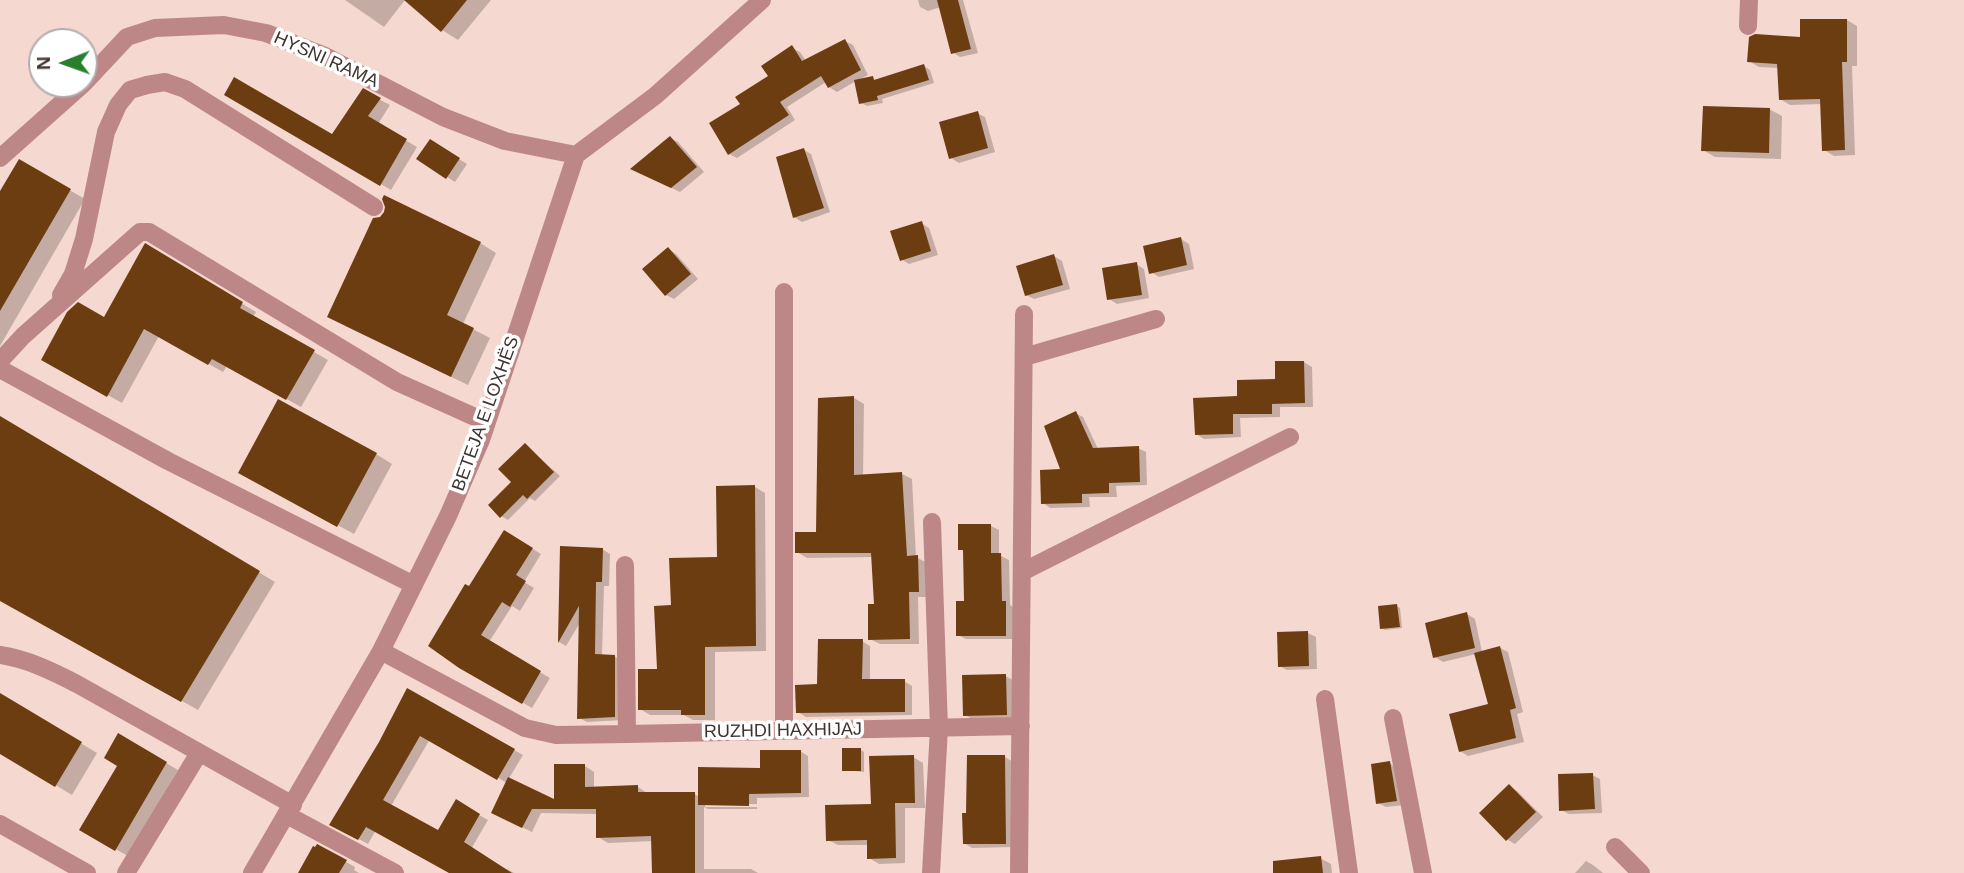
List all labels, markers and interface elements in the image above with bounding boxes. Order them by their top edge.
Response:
street label: HYSNI RAMA [270,27,382,93]
north arrow [28,28,98,98]
text: N [33,56,54,70]
street label: BETEJA E LOXHËS [448,334,524,494]
street label: RUZHDI HAXHIJAJ [704,719,862,743]

